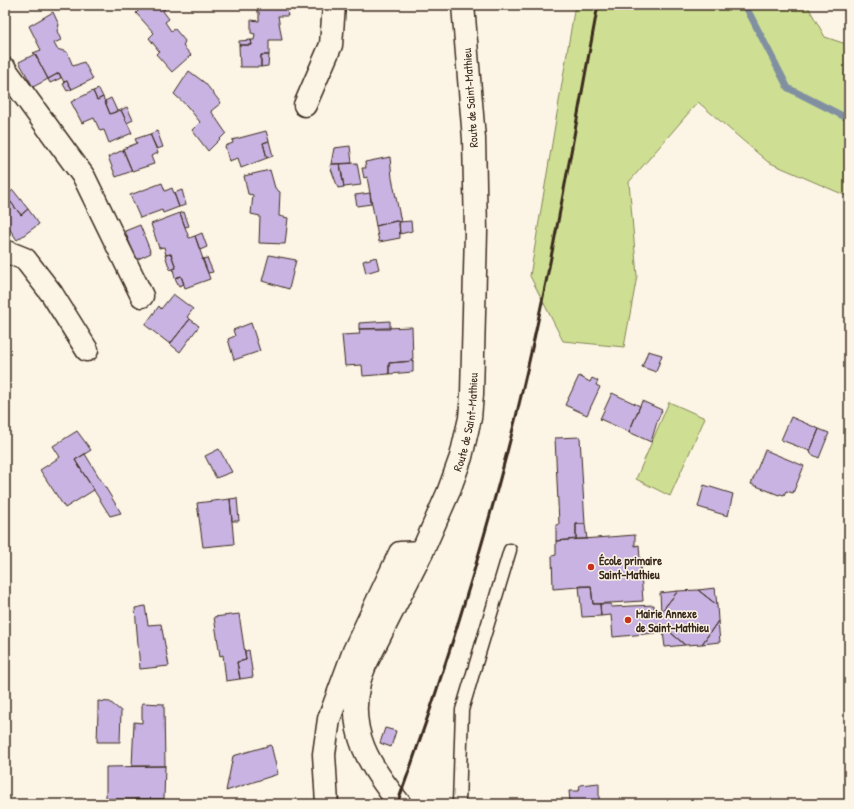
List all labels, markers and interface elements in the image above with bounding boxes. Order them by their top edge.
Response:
street label: Route de Saint-Mathieu [458,48,482,148]
street label: Route de Saint-Mathieu [448,372,481,473]
place label: École primaire Saint-Mathieu [599,552,662,583]
marker: École primaire Saint-Mathieu [586,562,596,572]
place label: Mairie Annexe de Saint-Mathieu [636,605,709,636]
marker: Mairie Annexe de Saint-Mathieu [623,615,633,625]

